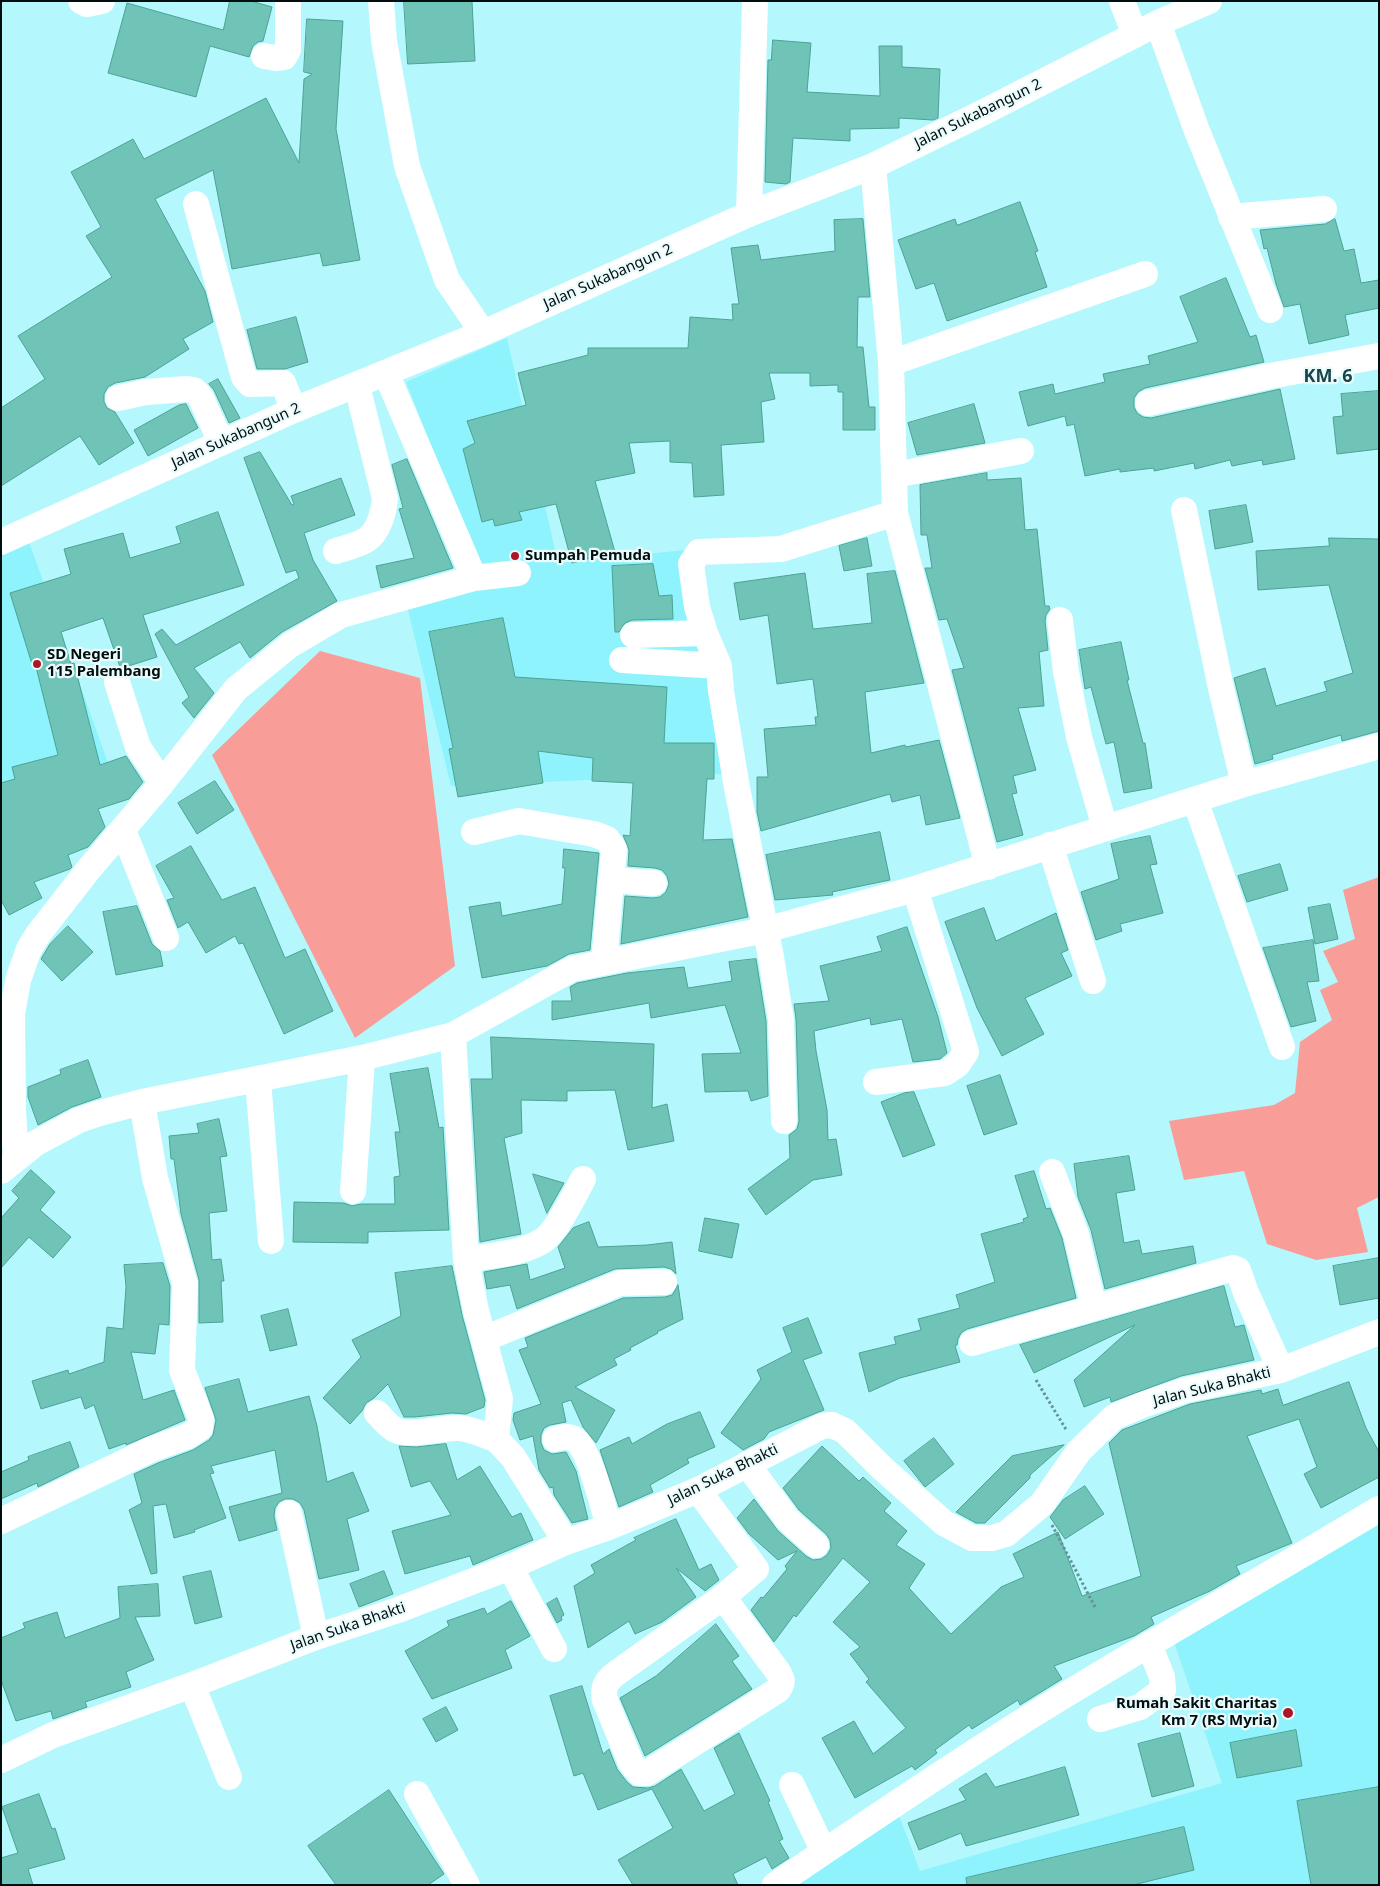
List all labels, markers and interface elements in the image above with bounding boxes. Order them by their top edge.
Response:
street label: Jalan Sukabangun 2 [912,75,1044,153]
street label: Jalan Sukabangun 2 [541,240,675,314]
district label: KM. 6 [1304,366,1352,388]
street label: Jalan Sukabangun 2 [169,399,303,473]
place label: Sumpah Pemuda [525,547,651,565]
marker: Sumpah Pemuda [509,550,521,562]
place label: SD Negeri 115 Palembang [47,646,161,681]
marker: SD Negeri 115 Palembang [31,658,43,670]
street label: Jalan Suka Bhakti [1151,1364,1273,1410]
street label: Jalan Suka Bhakti [665,1440,781,1510]
street label: Jalan Suka Bhakti [288,1599,408,1655]
place label: Rumah Sakit Charitas Km 7 (RS Myria) [1116,1695,1277,1730]
marker: Rumah Sakit Charitas Km 7 (RS Myria) [1281,1706,1295,1720]

